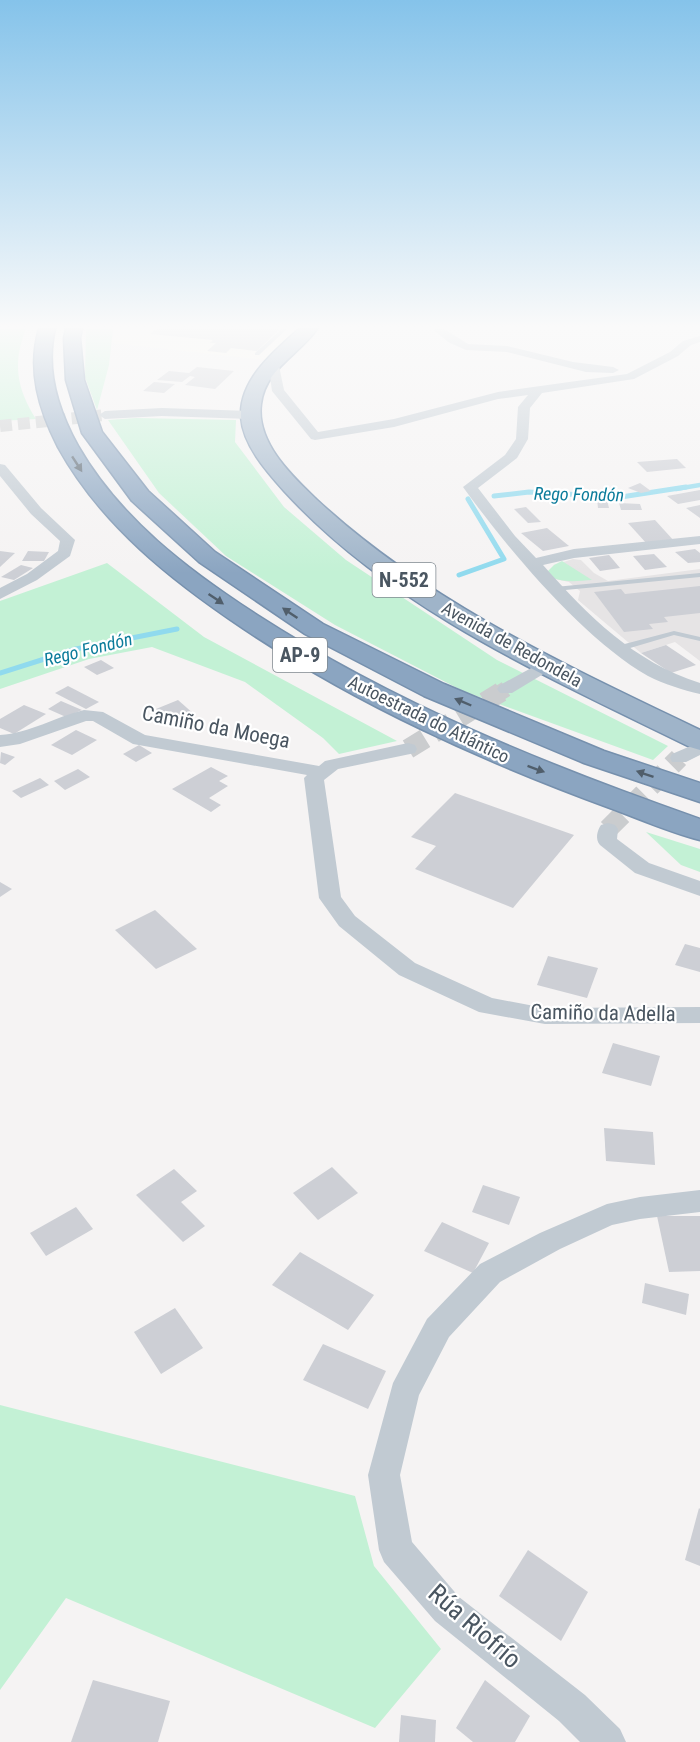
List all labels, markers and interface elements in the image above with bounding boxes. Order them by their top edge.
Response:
one-way arrow [72,456,83,472]
water label: Rego Fondón [534,483,624,505]
road number: N-552 [372,563,436,597]
one-way arrow [208,593,224,604]
street label: Avenida de Redondela [438,597,586,691]
one-way arrow [283,607,299,619]
water label: Rego Fondón [42,628,134,670]
road number: AP-9 [273,638,327,672]
street label: Autoestrada do Atlántico [345,671,513,767]
one-way arrow [454,697,472,707]
street label: Camiño da Moega [140,701,292,753]
one-way arrow [527,765,545,775]
one-way arrow [636,768,654,778]
street label: Camiño da Adella [530,1000,676,1026]
street label: Rúa Riofrío [423,1578,527,1674]

